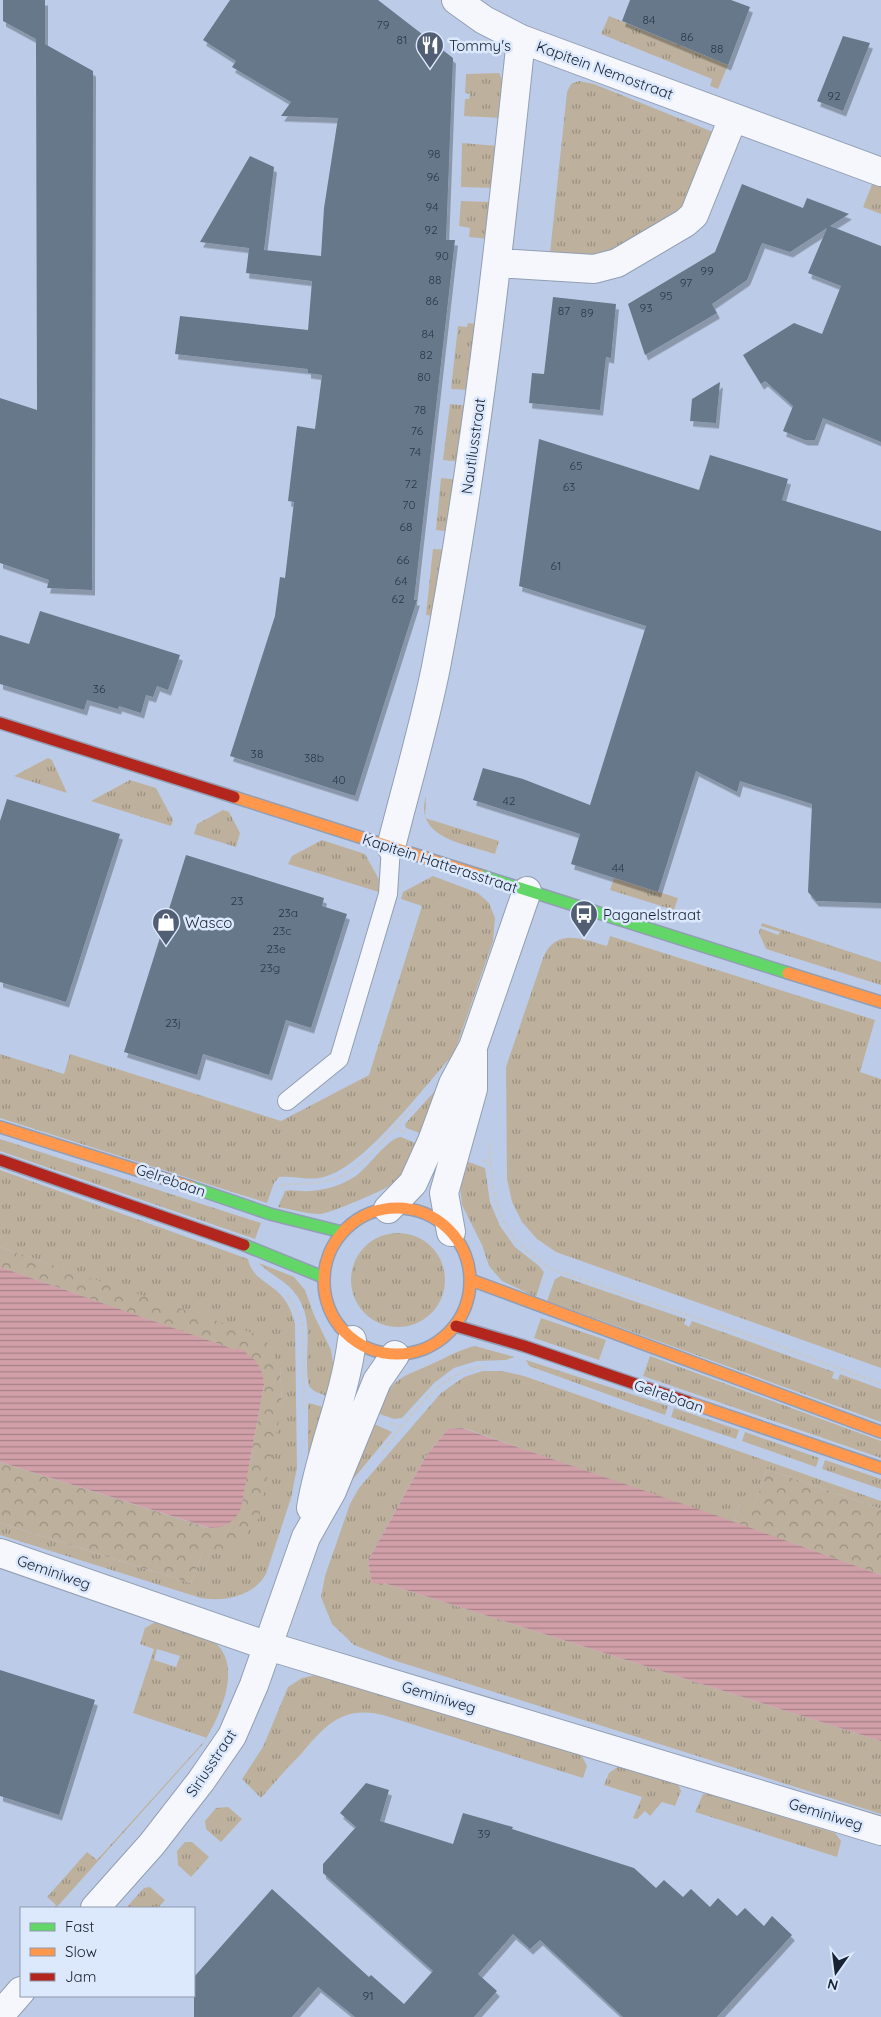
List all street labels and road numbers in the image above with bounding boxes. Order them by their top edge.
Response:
street label: Kapitein Nemostraat [534,36,676,104]
street label: Nautilusstraat [457,397,489,495]
street label: Kapitein Hatterasstraat [360,829,520,897]
street label: Gelrebaan [134,1159,208,1201]
street label: Gelrebaan [632,1375,706,1417]
street label: Geminiweg [15,1551,93,1593]
street label: Geminiweg [400,1677,478,1717]
street label: Siriusstraat [182,1726,240,1800]
street label: Geminiweg [787,1794,865,1834]

